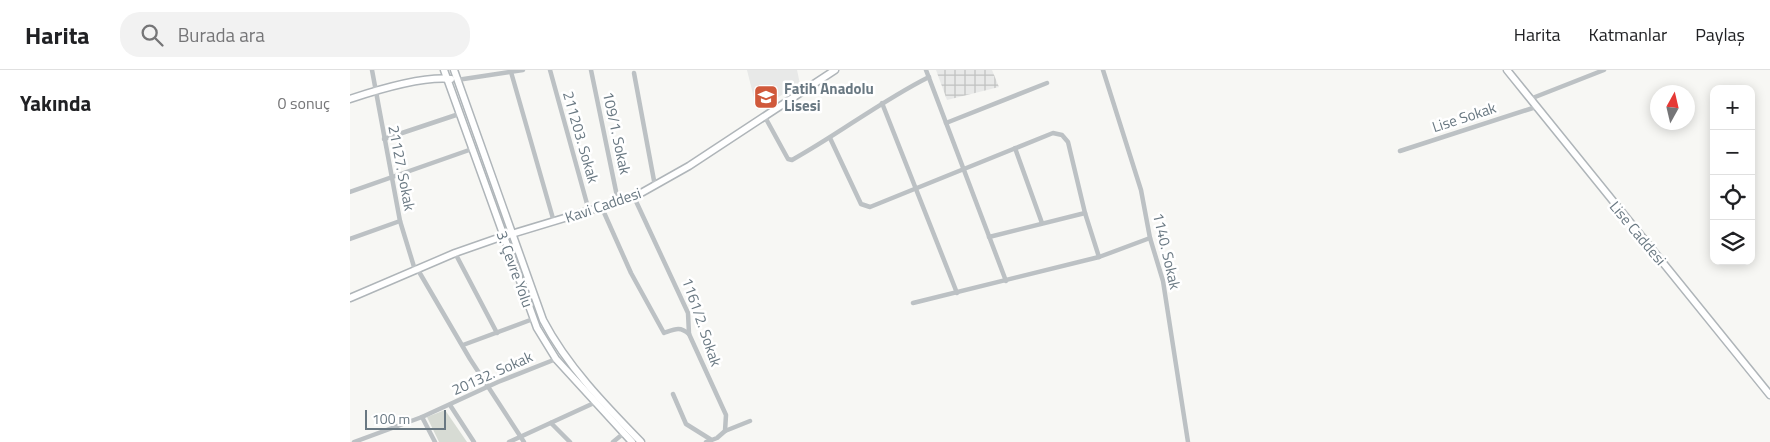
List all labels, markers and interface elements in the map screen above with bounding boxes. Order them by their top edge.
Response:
search box [120,12,470,57]
text: Harita [25,17,90,53]
text: Burada ara [178,20,265,49]
icon: search [138,21,166,49]
text: Harita [1514,21,1561,48]
text: Katmanlar [1589,21,1667,48]
text: Paylaş [1695,21,1745,48]
place label: Fatih Anadolu Lisesi [784,77,874,117]
school or university icon: Fatih Anadolu Lisesi [753,84,779,110]
north arrow [1650,85,1695,130]
map controls [1710,85,1755,265]
button: + [1710,85,1755,130]
text: Yakında [20,87,91,119]
street label: 211203. Sokak [557,88,605,186]
street label: 109/1. Sokak [597,89,637,177]
text: 0 sonuç [278,91,330,115]
street label: Lise Sokak [1429,96,1499,138]
street label: 21127. Sokak [382,123,422,213]
button: − [1710,130,1755,175]
button: locate [1710,175,1755,220]
street label: Kavi Caddesi [562,181,644,229]
street label: Lise Caddesi [1604,196,1672,270]
street label: 1140. Sokak [1147,210,1187,292]
button: layers [1710,220,1755,265]
street label: 3. Çevre Yolu [491,228,539,310]
street label: 1161/2. Sokak [676,274,728,370]
street label: 20132. Sokak [448,345,536,401]
scale bar [365,407,446,430]
text: 100 m [372,408,410,429]

